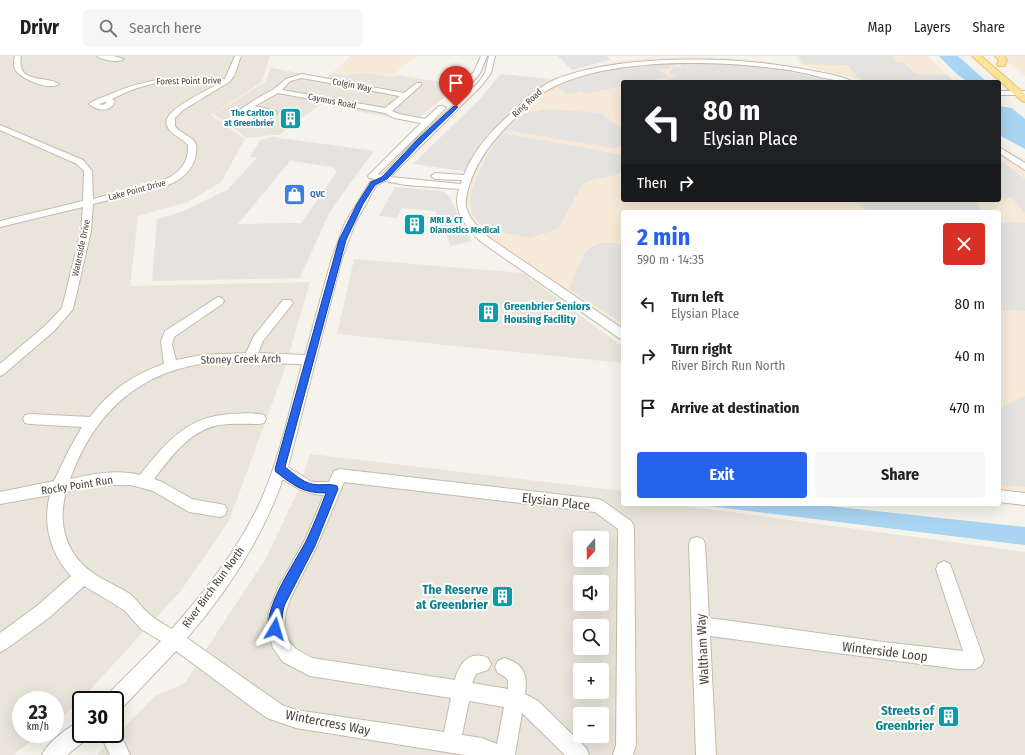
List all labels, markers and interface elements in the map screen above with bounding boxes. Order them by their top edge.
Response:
search box [83,10,363,46]
text: Drivr [20,16,59,39]
icon: search [97,17,119,39]
text: Search here [129,19,201,37]
text: Map [868,19,892,36]
text: Layers [914,19,950,36]
text: Share [972,19,1005,36]
pin [439,66,473,107]
icon: arrive [445,72,467,94]
street label: Forest Point Drive [156,75,222,87]
street label: Colgin Way [332,76,372,94]
street label: Ring Road [510,87,544,119]
street label: Caymus Road [307,91,357,111]
text: 80 m [703,94,760,127]
icon: left [637,96,689,148]
building icon: The Carlton at Greenbrier [277,105,303,131]
place label: The Carlton at Greenbrier [224,108,275,128]
text: Elysian Place [703,128,798,150]
icon: right [675,172,697,194]
text: Then [637,174,667,192]
street label: Lake Point Drive [107,177,167,203]
shop icon: QVC [282,181,308,207]
place label: QVC [310,189,325,199]
building icon: MRI & CT Dianostics Medical [402,212,428,238]
place label: MRI & CT Dianostics Medical [430,215,500,235]
street label: Waterside Drive [70,218,92,277]
text: 2 min [637,223,690,251]
button: close [943,223,985,265]
text: 590 m · 14:35 [637,252,704,267]
text: Turn left [671,288,724,306]
icon: left [637,293,659,315]
text: 80 m [955,295,985,313]
building icon: Greenbrier Seniors Housing Facility [476,299,502,325]
place label: Greenbrier Seniors Housing Facility [504,300,591,326]
text: Elysian Place [671,306,739,321]
text: Turn right [671,340,732,358]
icon: right [637,345,659,367]
text: 40 m [955,347,985,365]
street label: Stoney Creek Arch [201,352,281,367]
text: River Birch Run North [671,358,785,373]
icon: arrive [637,397,659,419]
text: Arrive at destination [671,399,799,417]
text: 470 m [949,399,985,417]
button: Exit [637,452,807,498]
button: Share [815,452,985,498]
street label: Rocky Point Run [40,473,114,498]
street label: Elysian Place [521,490,591,513]
north arrow [573,531,609,567]
map controls [573,531,609,743]
street label: River Birch Run North [180,544,247,630]
button: sound [573,575,609,611]
place label: The Reserve at Greenbrier [416,582,488,612]
building icon: The Reserve at Greenbrier [490,583,516,609]
position arrow [254,608,296,650]
street label: Waltham Way [693,613,712,685]
button: search [573,619,609,655]
street label: Winterside Loop [841,639,929,664]
button: + [573,663,609,699]
speed limit sign: 30 [72,691,124,743]
text: 23 [29,700,47,724]
place label: Streets of Greenbrier [875,703,936,733]
building icon: Streets of Greenbrier [936,704,962,730]
street label: Wintercress Way [284,707,372,738]
button: − [573,707,609,743]
text: km/h [27,721,49,733]

